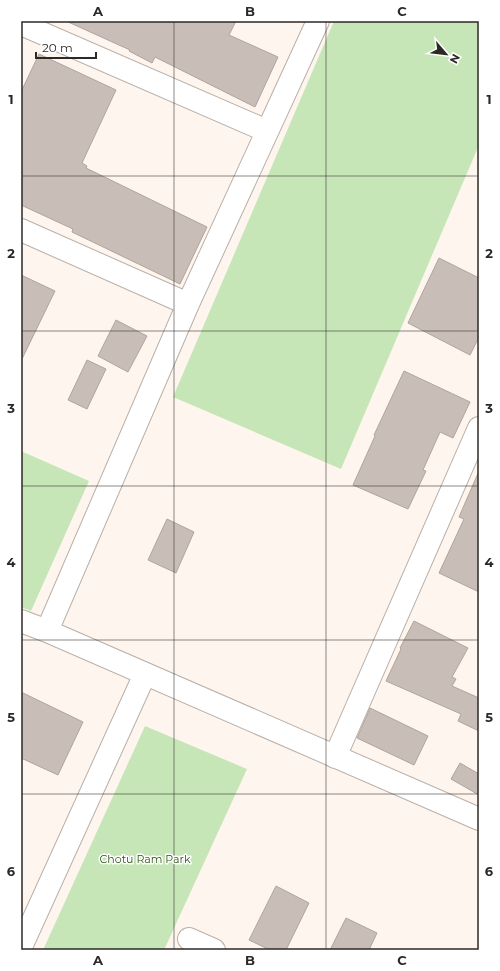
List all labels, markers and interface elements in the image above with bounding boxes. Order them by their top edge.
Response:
text: A [92,3,104,19]
text: B [245,3,255,19]
text: C [397,3,407,19]
scale bar [36,34,96,60]
north arrow [426,34,466,74]
text: 20 m [42,40,73,55]
text: N [447,51,463,66]
text: 1 [8,91,14,107]
text: 1 [486,91,492,107]
text: 2 [7,245,15,261]
text: 2 [485,245,493,261]
text: 3 [6,400,15,416]
text: 3 [484,400,493,416]
text: 4 [7,554,16,570]
text: 4 [485,554,494,570]
text: 5 [7,709,15,725]
text: 5 [485,709,493,725]
park label: Chotu Ram Park [100,852,191,866]
text: 6 [7,863,16,879]
text: 6 [485,863,494,879]
text: A [92,952,104,968]
text: B [245,952,255,968]
text: C [397,952,407,968]

